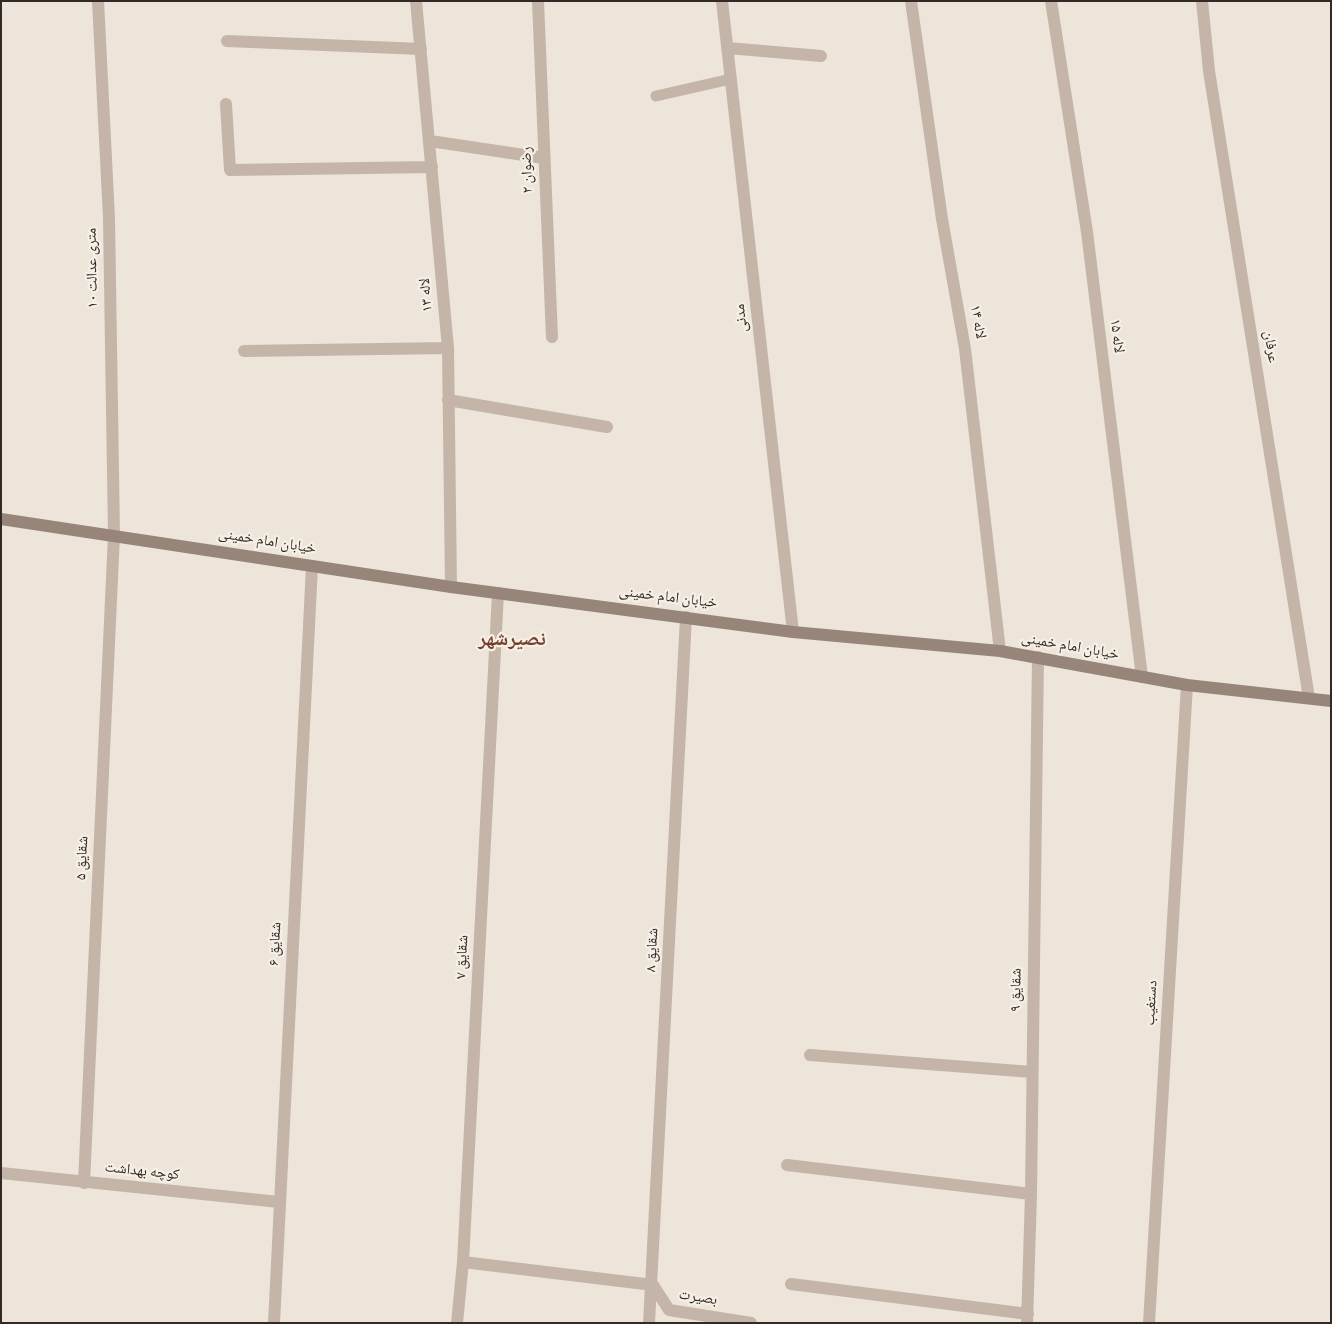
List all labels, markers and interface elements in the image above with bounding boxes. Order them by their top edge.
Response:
street label: رضوان ۲ [518,146,538,194]
street label: ۱۰ متری عدالت [83,227,103,309]
street label: لاله ۱۳ [417,277,437,313]
street label: مدنی [732,303,752,333]
street label: لاله ۱۴ [965,304,989,340]
street label: لاله ۱۵ [1105,318,1127,354]
street label: عرفان [1259,330,1281,364]
street label: خیابان امام خمینی [217,525,317,559]
street label: خیابان امام خمینی [618,583,718,613]
district label: نصیرشهر [478,629,546,653]
street label: خیابان امام خمینی [1020,630,1120,664]
street label: شقایق ۵ [73,836,93,880]
street label: شقایق ۶ [266,922,286,966]
street label: شقایق ۸ [643,928,663,972]
street label: شقایق ۷ [453,935,473,979]
street label: شقایق ۹ [1008,968,1026,1012]
street label: دستغیب [1142,980,1162,1026]
street label: کوچه بهداشت [104,1159,180,1185]
street label: بصیرت [677,1286,719,1310]

